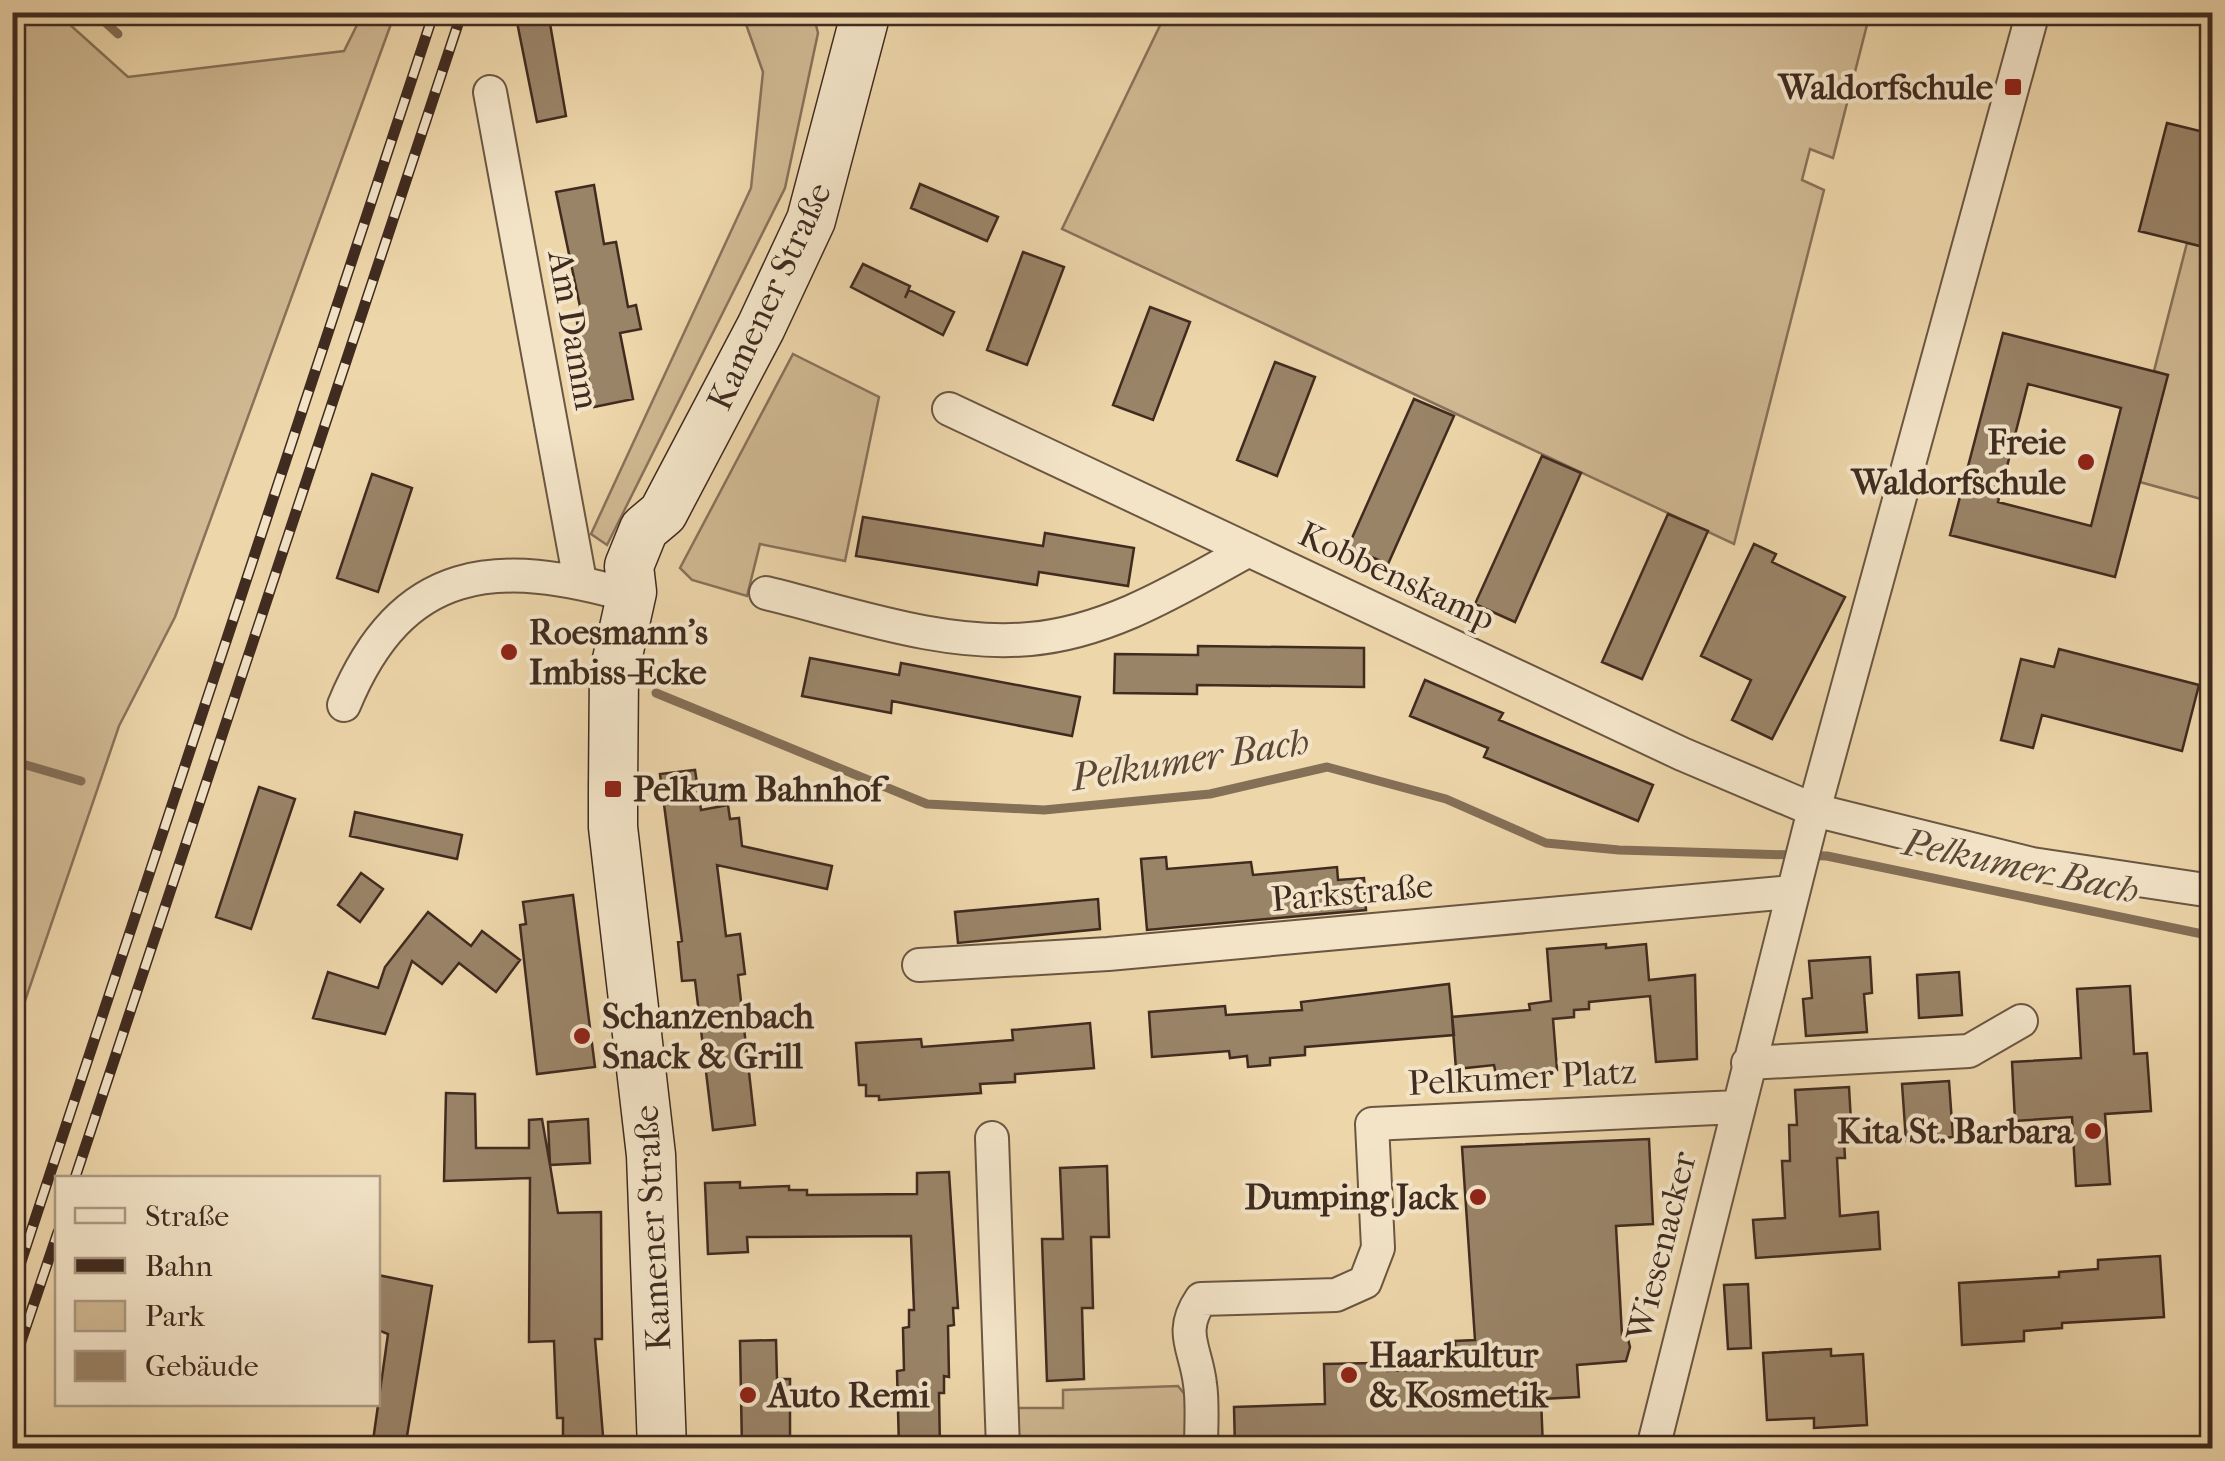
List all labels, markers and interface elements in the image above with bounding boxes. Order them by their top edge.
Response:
place label: Waldorfschule [1776,67,1994,108]
marker: Waldorfschule [2002,76,2024,98]
street label: Kamener Straße [699,176,840,416]
street label: Am Damm [539,246,608,413]
place label: Freie Waldorfschule [1849,422,2067,503]
marker: Freie Waldorfschule [2075,451,2097,473]
street label: Kobbenskamp [1292,513,1501,640]
place label: Roesmann's Imbiss-Ecke [529,612,708,693]
marker: Roesmann's Imbiss-Ecke [498,641,520,663]
water label: Pelkumer Bach [1066,719,1312,801]
place label: Pelkum Bahnhof [633,769,890,810]
marker: Pelkum Bahnhof [602,778,624,800]
water label: Pelkumer Bach [1897,819,2143,913]
street label: Parkstraße [1269,865,1435,920]
place label: Schanzenbach Snack & Grill [602,996,814,1077]
marker: Schanzenbach Snack & Grill [571,1025,593,1047]
street label: Pelkumer Platz [1407,1051,1637,1104]
street label: Kamener Straße [626,1104,679,1352]
place label: Kita St. Barbara [1837,1111,2074,1152]
marker: Kita St. Barbara [2082,1120,2104,1142]
street label: Wiesenacker [1618,1147,1705,1346]
legend [55,1176,380,1406]
place label: Dumping Jack [1245,1177,1459,1218]
marker: Dumping Jack [1467,1186,1489,1208]
text: Straße [145,1199,229,1234]
text: Bahn [145,1249,213,1284]
text: Park [145,1299,205,1334]
place label: Haarkultur & Kosmetik [1369,1335,1549,1416]
text: Gebäude [145,1349,259,1384]
marker: Haarkultur & Kosmetik [1338,1364,1360,1386]
place label: Auto Remi [766,1375,930,1416]
marker: Auto Remi [737,1384,759,1406]

